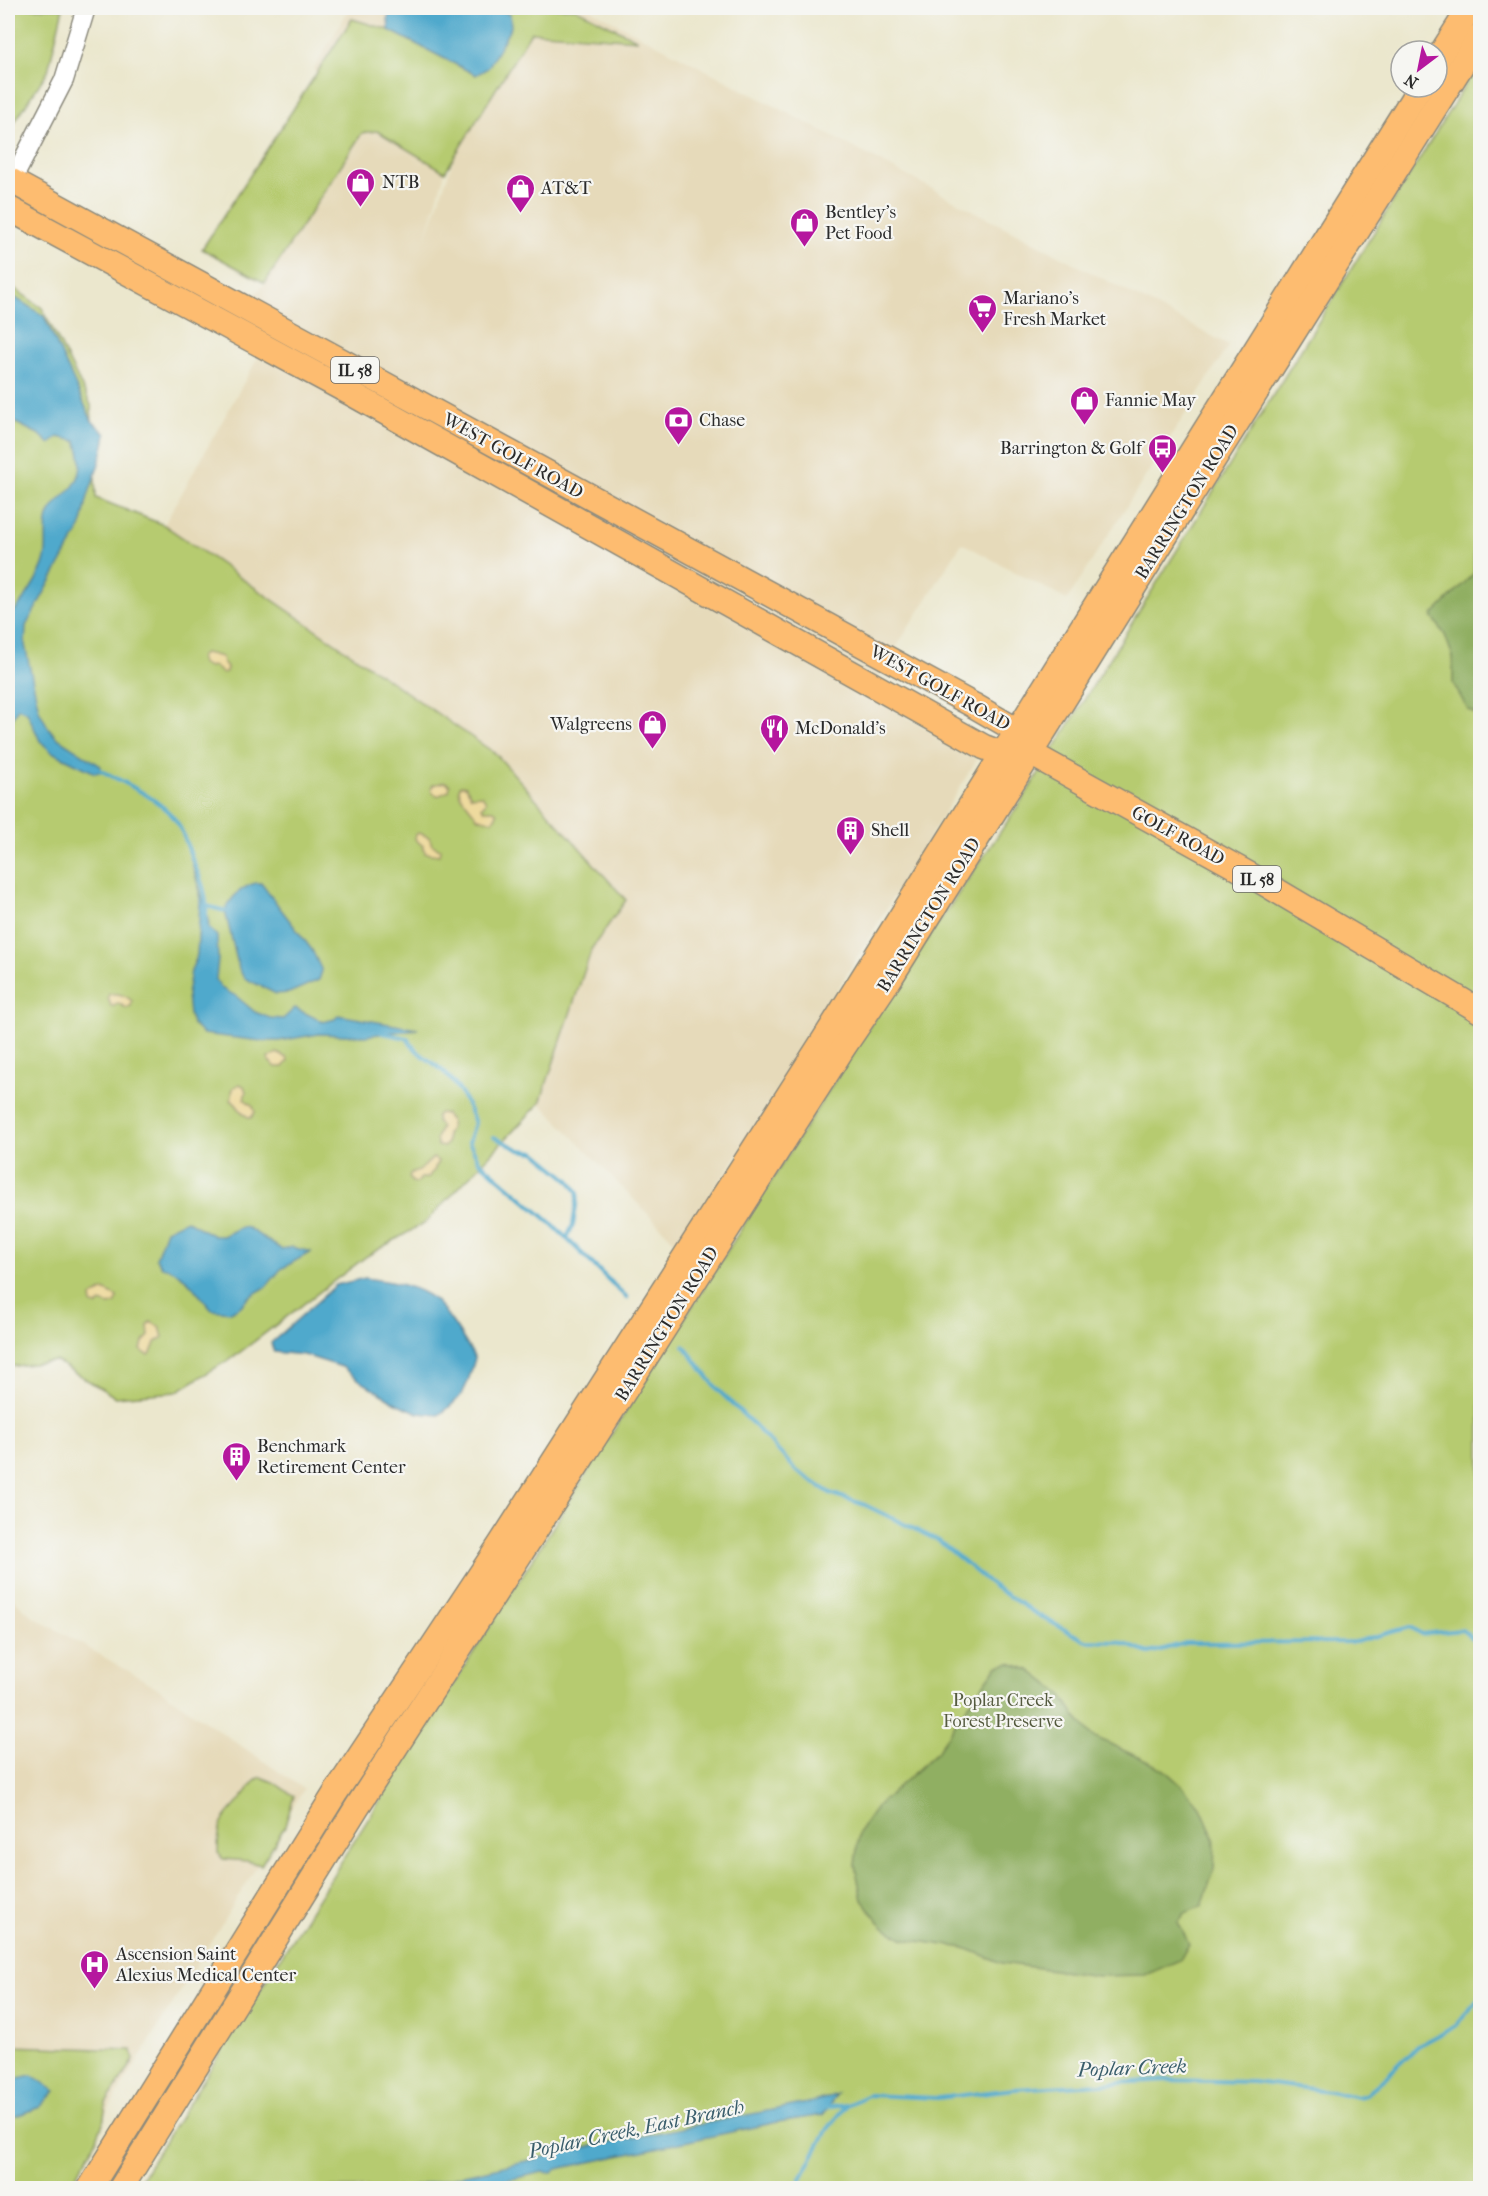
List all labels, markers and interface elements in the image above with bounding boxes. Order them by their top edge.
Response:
north arrow [1389,39,1449,99]
text: N [1400,70,1421,93]
shop icon: NTB [345,166,377,208]
place label: NTB [382,172,420,193]
shop icon: AT&T [504,172,536,214]
place label: AT&T [540,178,592,199]
place label: Bentley's Pet Food [825,202,897,244]
shop icon: Bentley's Pet Food [788,206,820,248]
place label: Mariano's Fresh Market [1003,288,1107,330]
supermarket icon: Mariano's Fresh Market [966,292,998,334]
road number: IL 58 [331,357,379,383]
shop icon: Fannie May [1068,384,1100,426]
place label: Fannie May [1105,390,1197,411]
bank icon: Chase [662,404,694,446]
street label: WEST GOLF ROAD [438,408,587,503]
place label: Chase [699,410,745,431]
street label: BARRINGTON ROAD [1131,421,1243,583]
bus stop icon: Barrington & Golf [1147,432,1179,474]
place label: Barrington & Golf [1000,438,1146,459]
street label: WEST GOLF ROAD [865,640,1014,735]
shop icon: Walgreens [637,708,669,750]
restaurant icon: McDonald's [758,712,790,754]
place label: Walgreens [549,714,632,735]
place label: McDonald's [795,718,886,739]
street label: GOLF ROAD [1128,802,1228,870]
building icon: Shell [834,814,866,856]
place label: Shell [871,820,909,841]
street label: BARRINGTON ROAD [873,834,985,996]
road number: IL 58 [1233,866,1281,892]
street label: BARRINGTON ROAD [611,1243,723,1405]
place label: Benchmark Retirement Center [257,1436,406,1478]
building icon: Benchmark Retirement Center [220,1440,252,1482]
park label: Poplar Creek Forest Preserve [943,1690,1063,1732]
place label: Ascension Saint Alexius Medical Center [115,1944,296,1986]
hospital icon: Ascension Saint Alexius Medical Center [79,1948,111,1990]
water label: Poplar Creek [1076,2055,1187,2081]
water label: Poplar Creek, East Branch [525,2095,746,2163]

